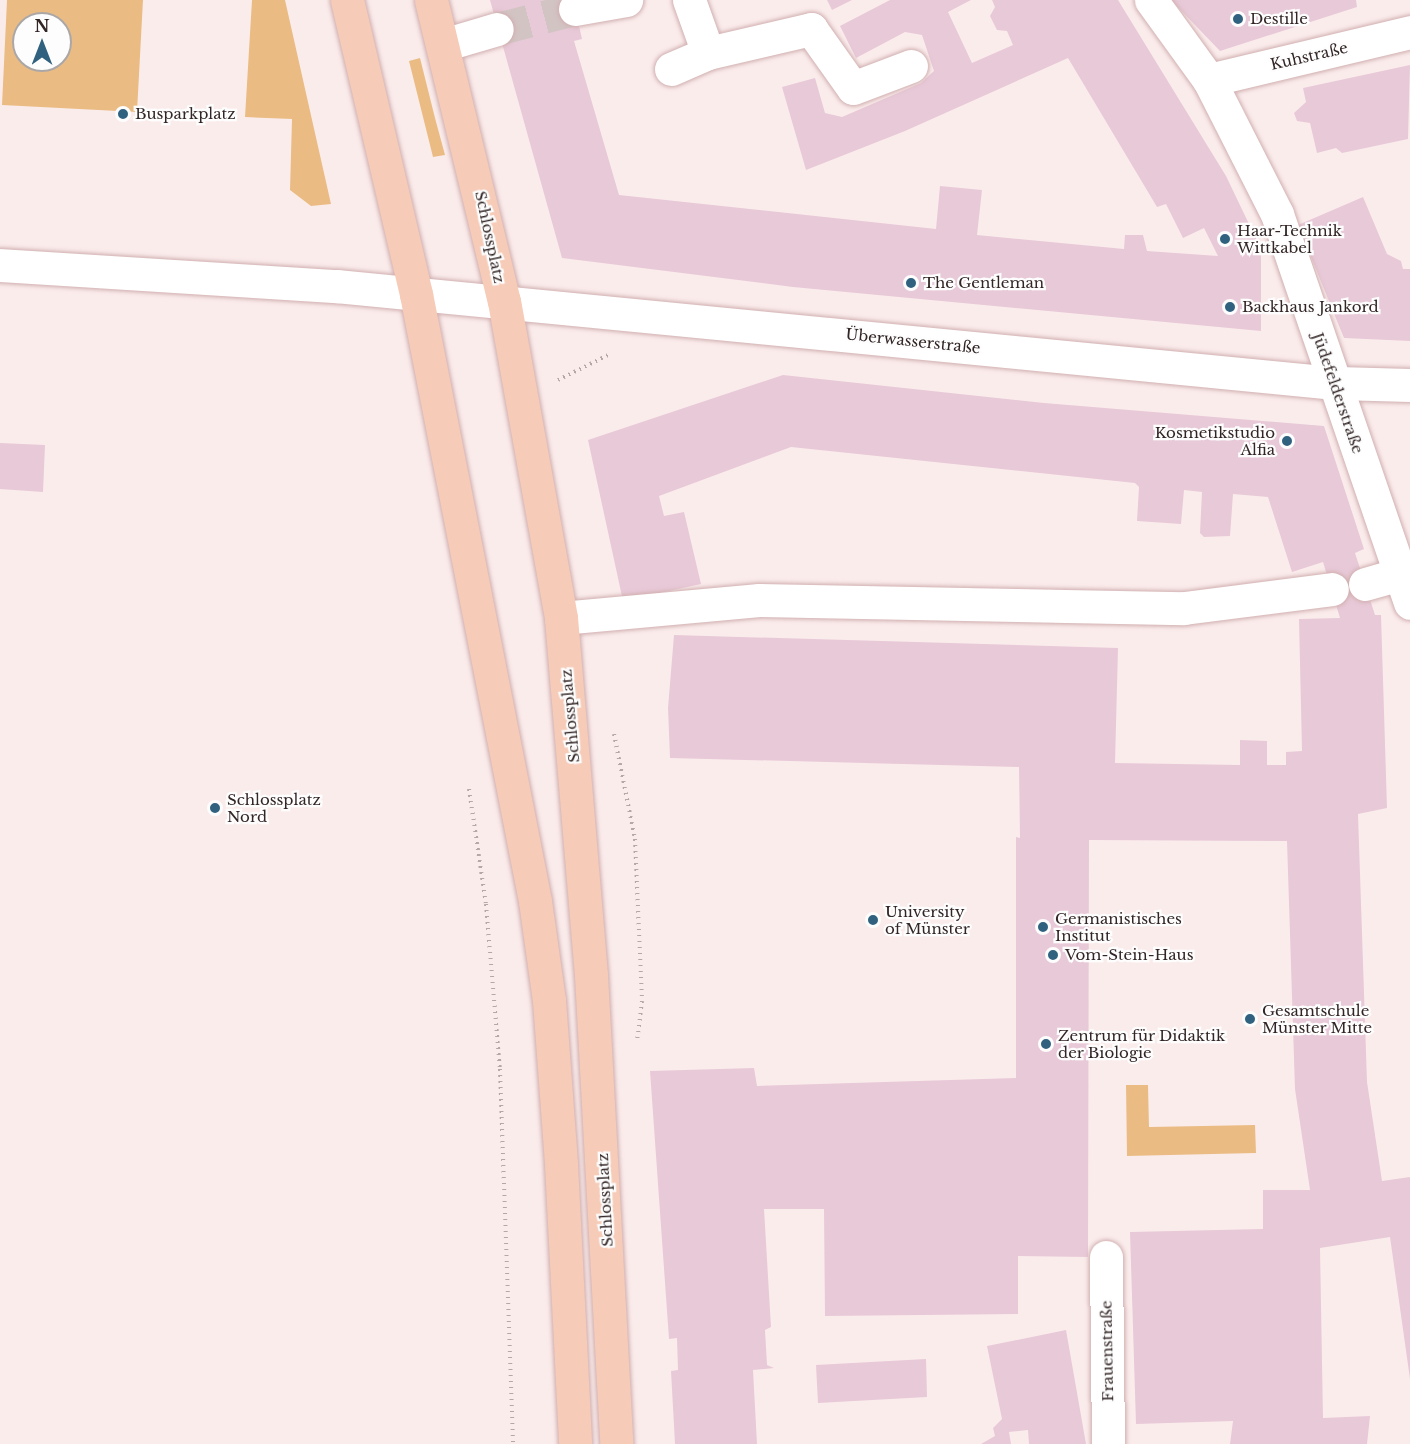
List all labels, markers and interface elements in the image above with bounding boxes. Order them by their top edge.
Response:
place label: Destille [1250,10,1308,28]
north arrow [12,12,72,72]
marker: Destille [1231,12,1245,26]
text: N [34,16,50,36]
street label: Kuhstraße [1269,38,1349,74]
place label: Busparkplatz [135,105,236,123]
marker: Busparkplatz [116,107,130,121]
street label: Schlossplatz [471,189,509,285]
place label: Haar-Technik Wittkabel [1237,221,1342,256]
marker: Haar-Technik Wittkabel [1218,232,1232,246]
place label: The Gentleman [923,274,1044,292]
marker: The Gentleman [904,276,918,290]
place label: Backhaus Jankord [1242,298,1379,316]
marker: Backhaus Jankord [1223,300,1237,314]
street label: Überwasserstraße [845,325,981,357]
street label: Jüdefelderstraße [1309,330,1367,456]
place label: Kosmetikstudio Alfia [1155,423,1275,458]
marker: Kosmetikstudio Alfia [1280,434,1294,448]
street label: Schlossplatz [557,669,583,763]
place label: Schlossplatz Nord [227,790,321,825]
marker: Schlossplatz Nord [208,801,222,815]
place label: University of Münster [885,902,970,937]
place label: Germanistisches Institut [1055,909,1182,944]
marker: University of Münster [866,913,880,927]
marker: Germanistisches Institut [1036,920,1050,934]
place label: Vom-Stein-Haus [1065,946,1193,964]
marker: Vom-Stein-Haus [1046,948,1060,962]
place label: Gesamtschule Münster Mitte [1262,1001,1372,1036]
marker: Gesamtschule Münster Mitte [1243,1012,1257,1026]
place label: Zentrum für Didaktik der Biologie [1058,1026,1226,1061]
marker: Zentrum für Didaktik der Biologie [1039,1037,1053,1051]
street label: Schlossplatz [594,1153,616,1247]
street label: Frauenstraße [1097,1300,1117,1402]

